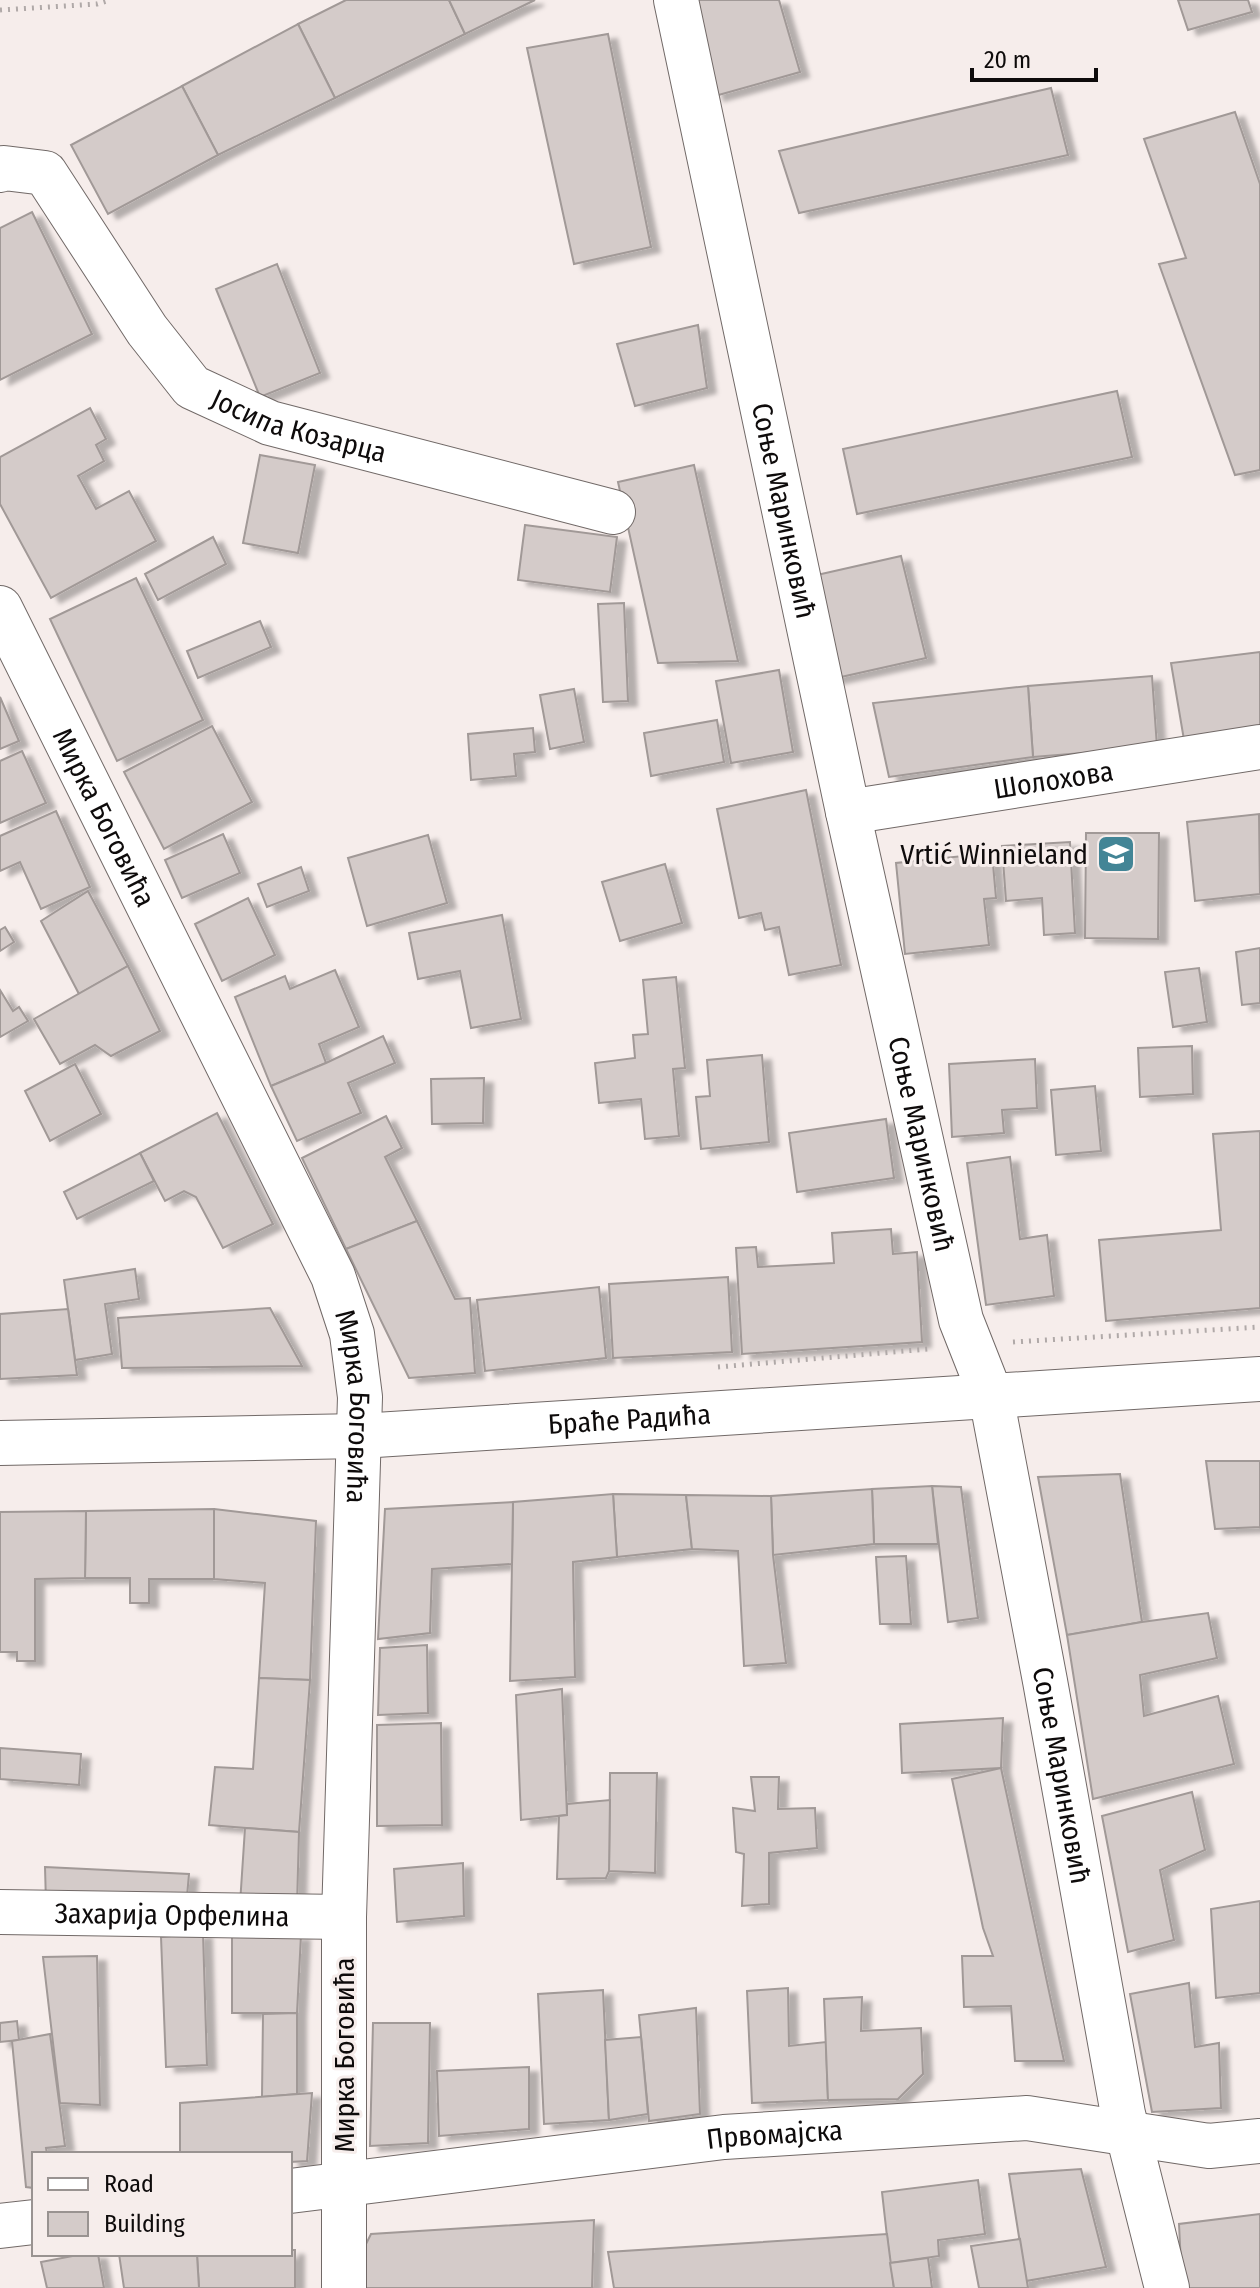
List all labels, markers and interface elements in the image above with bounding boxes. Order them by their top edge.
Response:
scale bar [972,32,1096,82]
text: 20 m [984,46,1031,74]
street label: Јосипа Козарца [206,382,390,470]
street label: Соње Маринковић [745,400,823,622]
street label: Мирка Боговића [46,723,162,912]
street label: Шолохова [991,754,1116,806]
school or university icon: Vrtić Winnieland [1095,833,1137,875]
place label: Vrtić Winnieland [900,838,1088,871]
street label: Соње Маринковић [881,1033,961,1255]
street label: Мирка Боговића [328,1305,376,1504]
street label: Браће Радића [547,1398,712,1441]
street label: Соње Маринковић [1026,1664,1097,1886]
street label: Захарија Орфелина [54,1897,290,1933]
street label: Мирка Боговића [328,1958,361,2152]
street label: Првомајска [705,2114,844,2156]
legend [32,2152,292,2256]
text: Road [104,2170,154,2198]
text: Building [104,2210,186,2238]

